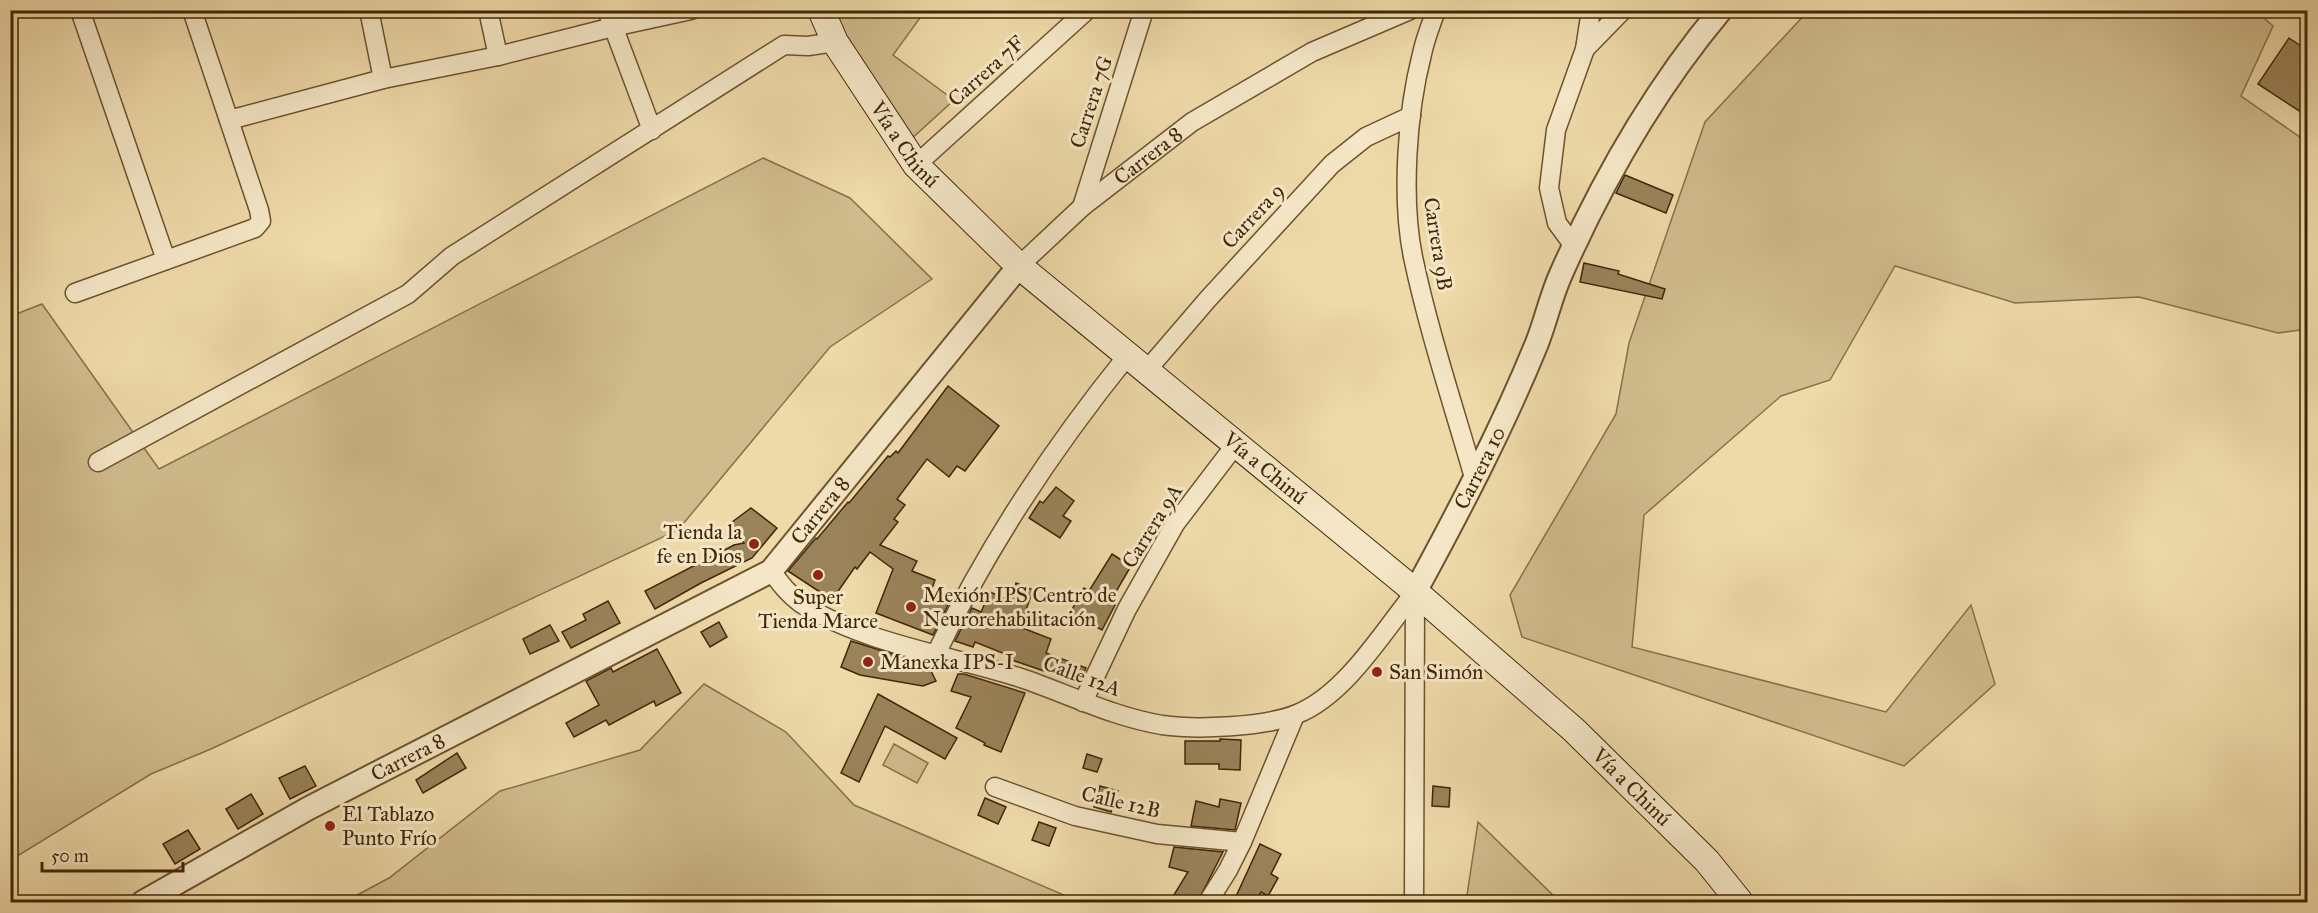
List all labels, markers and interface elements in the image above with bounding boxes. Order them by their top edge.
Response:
street label: Carrera 7F [942,30,1030,112]
street label: Carrera 7G [1064,53,1118,151]
street label: Vía a Chinú [864,96,945,193]
street label: Carrera 8 [1109,121,1188,191]
street label: Carrera 9 [1216,178,1290,254]
street label: Carrera 9B [1418,196,1458,292]
street label: Carrera 10 [1448,422,1511,514]
street label: Vía a Chinú [1217,425,1312,510]
street label: Carrera 8 [785,471,856,550]
street label: Carrera 9A [1116,479,1188,573]
place label: Tienda la fe en Dios [657,519,742,569]
marker: Tienda la fe en Dios [747,537,761,551]
marker: Super Tienda Marce [811,568,825,582]
place label: Mexión IPS Centro de Neurorehabilitación [923,582,1117,632]
place label: Super Tienda Marce [758,584,878,634]
marker: Mexión IPS Centro de Neurorehabilitación [904,600,918,614]
place label: Manexka IPS-I [880,649,1014,675]
street label: Calle 12A [1040,650,1124,702]
marker: Manexka IPS-I [861,655,875,669]
place label: San Simón [1389,659,1483,685]
marker: San Simón [1370,665,1384,679]
street label: Carrera 8 [366,727,450,787]
street label: Vía a Chinú [1586,742,1677,832]
street label: Calle 12B [1079,780,1163,824]
place label: El Tablazo Punto Frío [342,801,437,851]
marker: El Tablazo Punto Frío [323,819,337,833]
scale bar [42,835,183,873]
text: 50 m [51,845,89,867]

